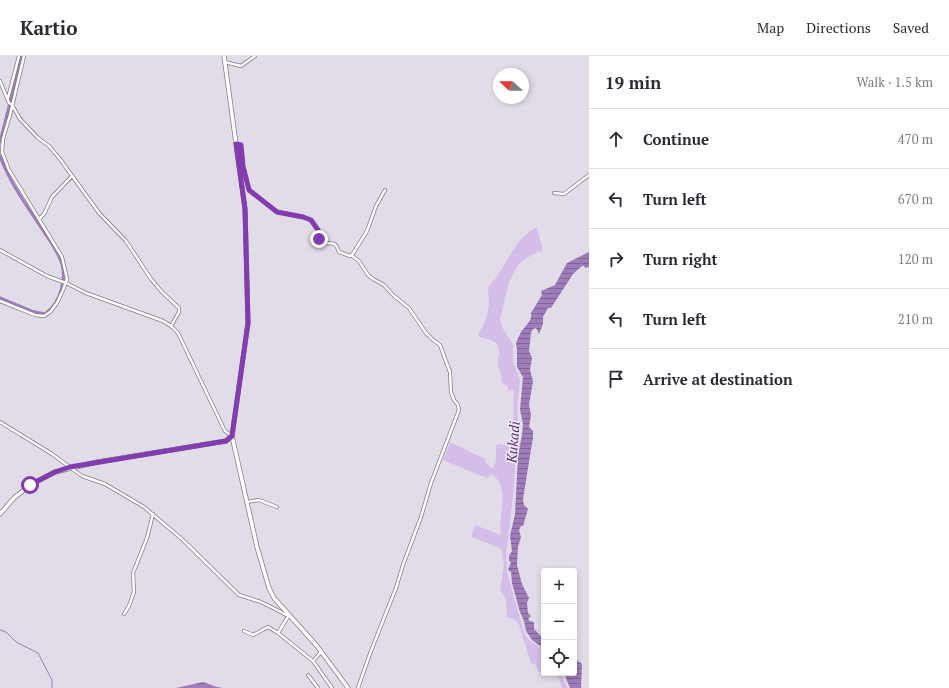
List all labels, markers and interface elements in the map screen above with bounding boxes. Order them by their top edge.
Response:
text: Kartio [20,15,77,40]
text: Map [757,18,784,37]
text: Directions [806,18,871,37]
text: Saved [893,18,929,37]
north arrow [493,68,529,104]
text: 19 min [605,71,661,94]
text: Walk · 1.5 km [857,73,933,91]
icon: ahead [605,128,627,150]
text: Continue [643,129,709,149]
text: 470 m [898,130,933,148]
icon: left [605,188,627,210]
text: Turn left [643,189,707,209]
text: 670 m [898,190,933,208]
route end [310,230,328,248]
icon: right [605,248,627,270]
text: Turn right [643,249,718,269]
text: 120 m [898,250,933,268]
icon: left [605,308,627,330]
text: Turn left [643,309,707,329]
text: 210 m [898,310,933,328]
icon: arrive [605,368,627,390]
text: Arrive at destination [643,369,793,389]
water label: Kukadi [501,420,524,465]
route start [21,476,39,494]
map controls [541,568,577,676]
button: + [541,568,577,604]
button: − [541,604,577,640]
button: locate [541,640,577,676]

